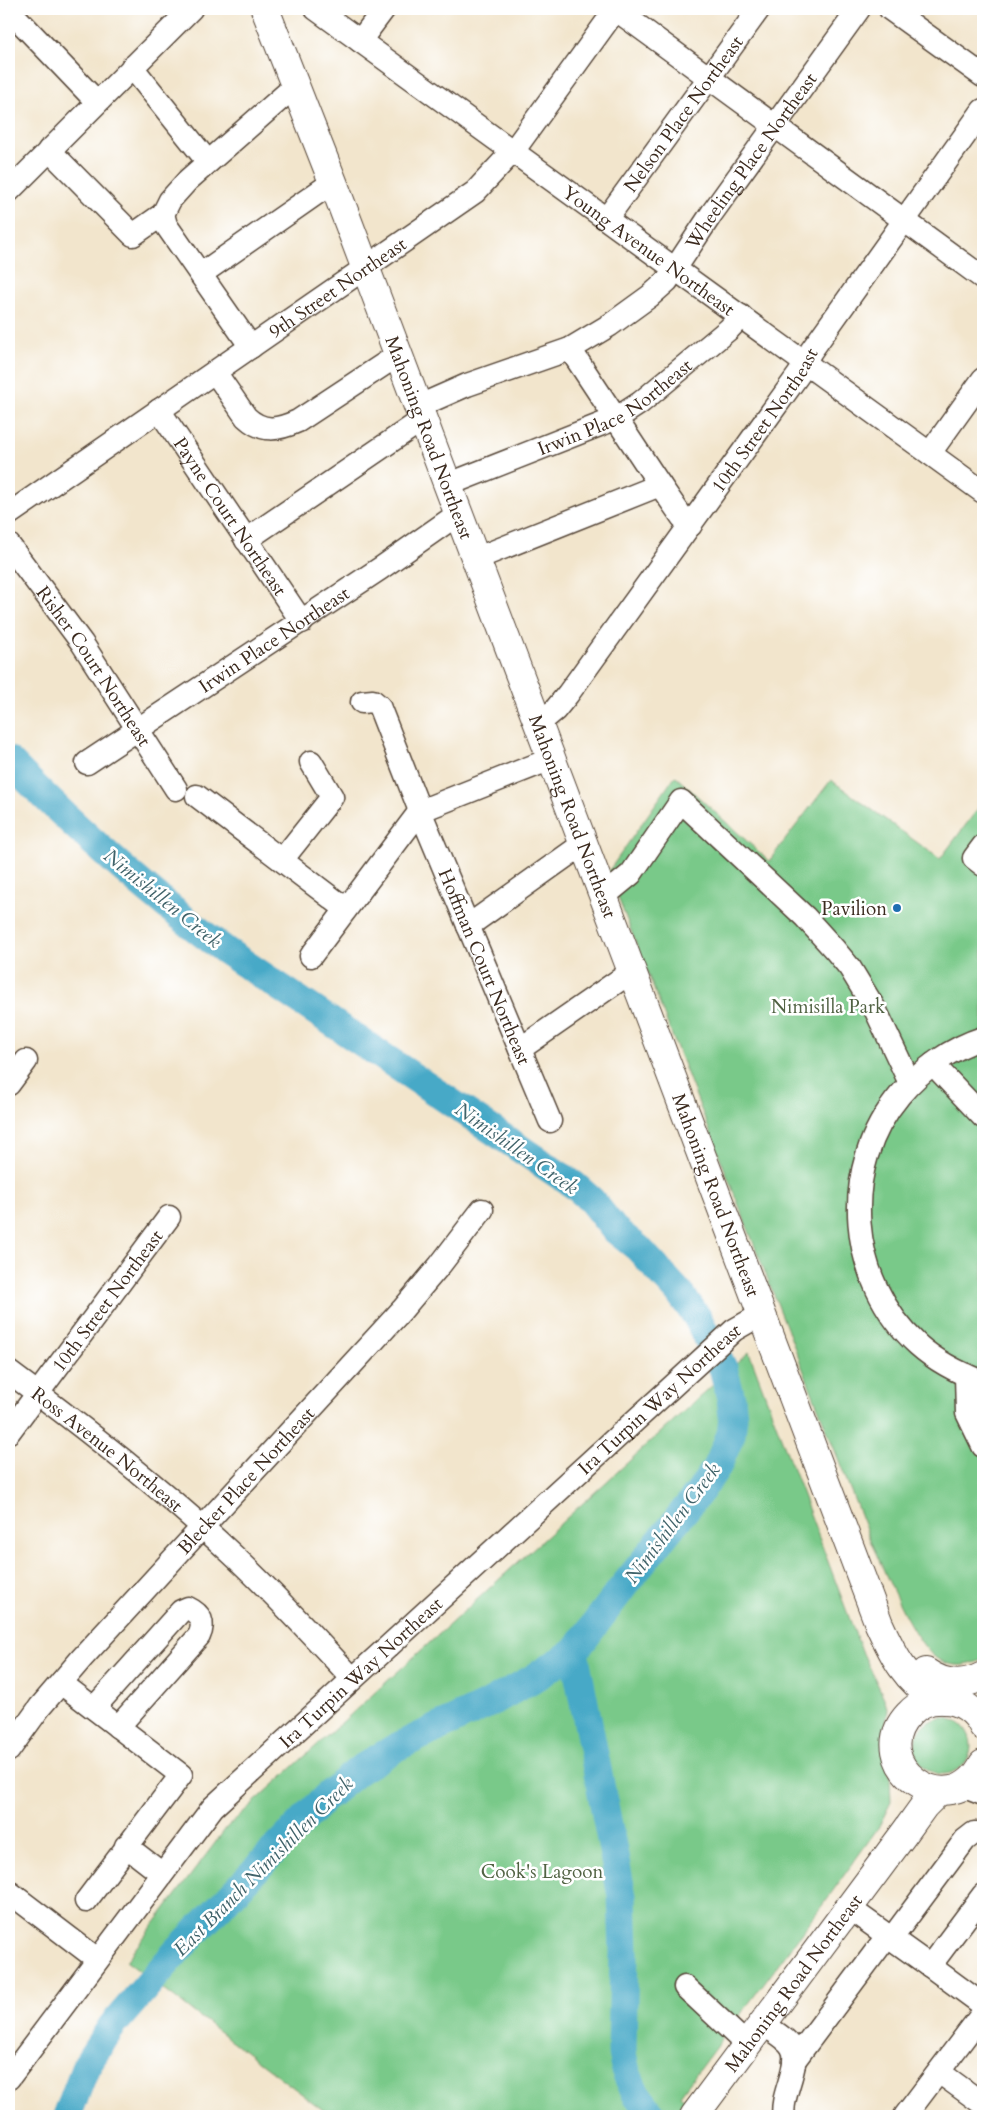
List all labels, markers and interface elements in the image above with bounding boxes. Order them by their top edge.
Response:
street label: Nelson Place Northeast [618,31,750,198]
street label: Wheeling Place Northeast [679,68,823,255]
street label: Young Avenue Northeast [557,180,740,322]
street label: 9th Street Northeast [264,231,412,345]
street label: Mahoning Road Northeast [378,332,479,543]
street label: 10th Street Northeast [706,343,824,498]
street label: Irwin Place Northeast [534,353,698,462]
street label: Payne Court Northeast [167,432,293,601]
street label: Risher Court Northeast [30,581,157,751]
street label: Irwin Place Northeast [194,581,355,699]
street label: Mahoning Road Northeast [522,711,623,922]
water label: Nimishillen Creek [98,842,227,954]
street label: Hoffman Court Northeast [432,865,537,1069]
place label: Pavilion [821,896,887,922]
marker: Pavilion [891,902,903,914]
park label: Nimisilla Park [771,994,886,1020]
street label: Mahoning Road Northeast [665,1090,766,1301]
water label: Nimishillen Creek [450,1096,584,1201]
street label: 10th Street Northeast [46,1225,169,1377]
street label: Ira Turpin Way Northeast [572,1317,745,1481]
street label: Ross Avenue Northeast [26,1381,188,1518]
street label: Blecker Place Northeast [172,1402,321,1560]
water label: Nimishillen Creek [618,1457,727,1589]
street label: Ira Turpin Way Northeast [274,1591,448,1754]
water label: East Branch Nimishillen Creek [168,1771,359,1962]
park label: Cook's Lagoon [481,1859,604,1885]
street label: Mahoning Road Northeast [719,1889,869,2078]

